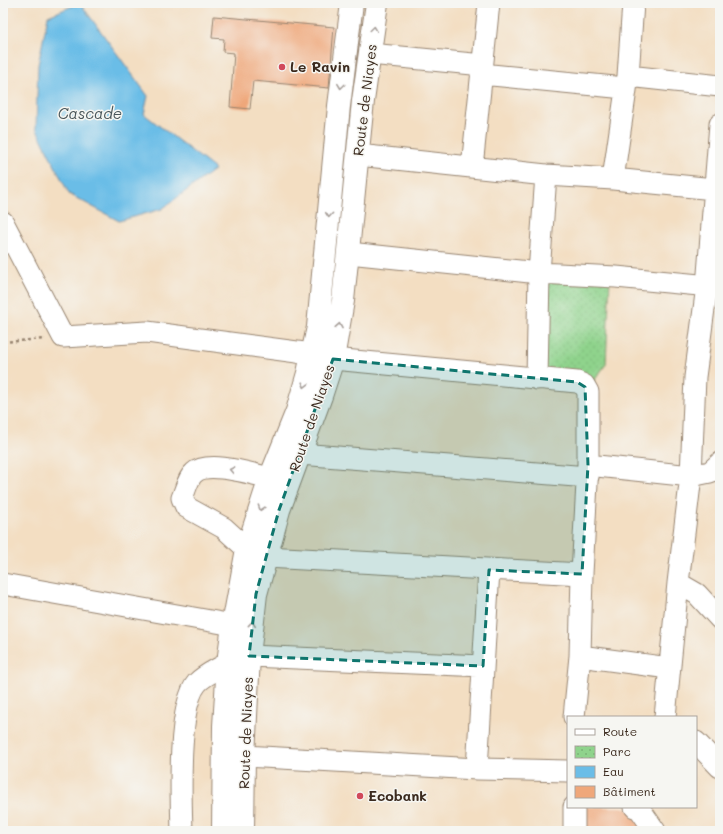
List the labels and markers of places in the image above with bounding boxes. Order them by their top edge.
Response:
place label: Le Ravin [290,57,350,76]
marker: Le Ravin [277,62,287,72]
place label: Ecobank [368,786,427,805]
marker: Ecobank [355,791,365,801]

